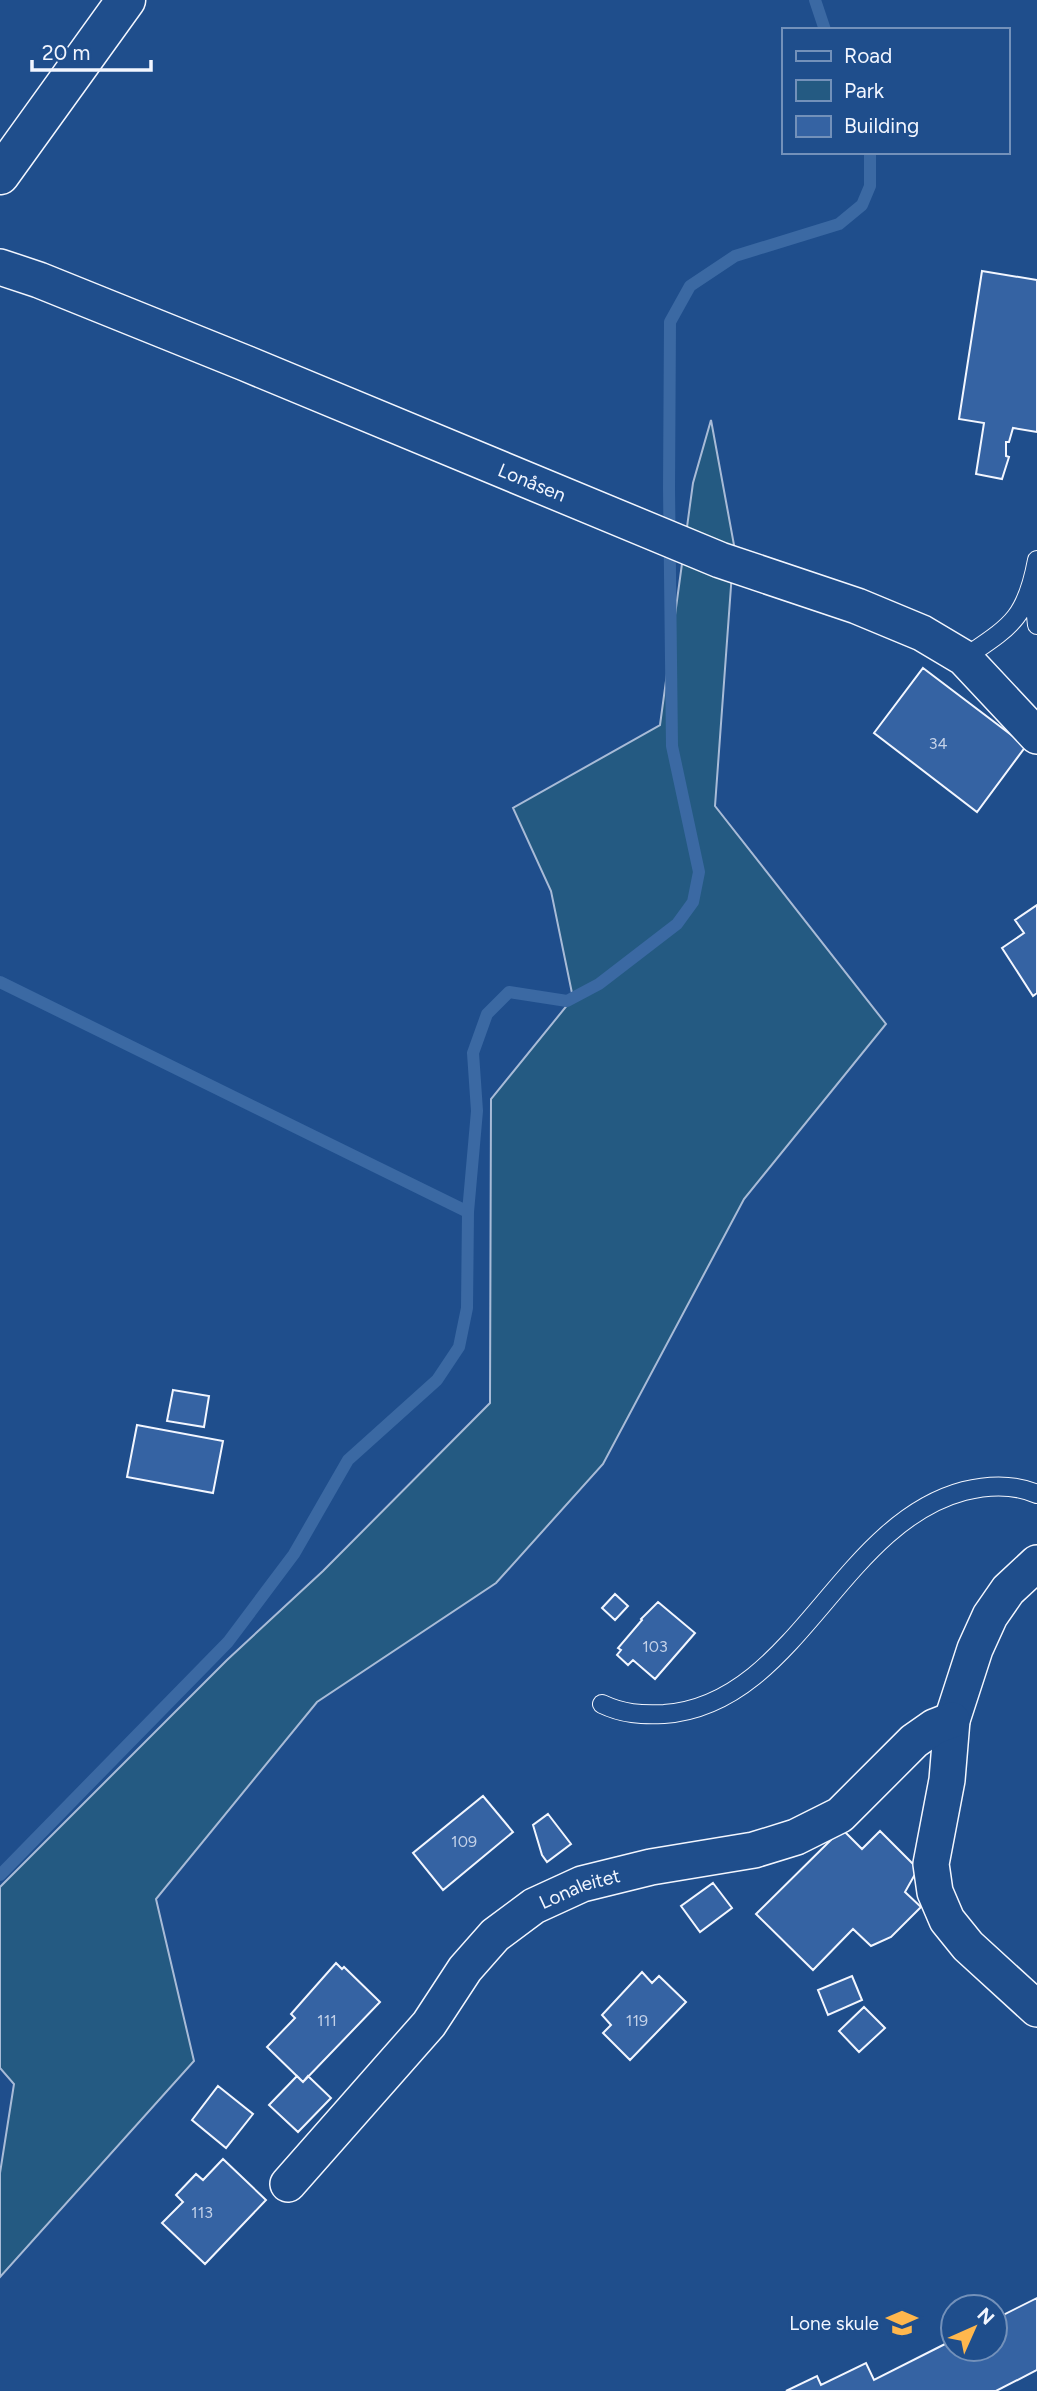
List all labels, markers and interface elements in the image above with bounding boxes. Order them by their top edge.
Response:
scale bar [32,28,150,72]
legend [782,28,1009,154]
text: 20 m [42,40,90,65]
text: Road [844,43,892,68]
text: Park [844,78,885,103]
text: Building [844,113,919,138]
street label: Lonåsen [495,458,569,506]
house number: 34 [929,734,947,753]
house number: 103 [642,1637,668,1656]
house number: 109 [451,1832,477,1851]
street label: Lonaleitet [535,1864,622,1914]
house number: 111 [317,2011,337,2030]
house number: 119 [626,2011,648,2030]
house number: 113 [191,2203,213,2222]
north arrow [939,2293,1009,2363]
text: N [972,2303,999,2330]
school or university icon: Lone skule [885,2306,919,2340]
place label: Lone skule [789,2312,879,2335]

